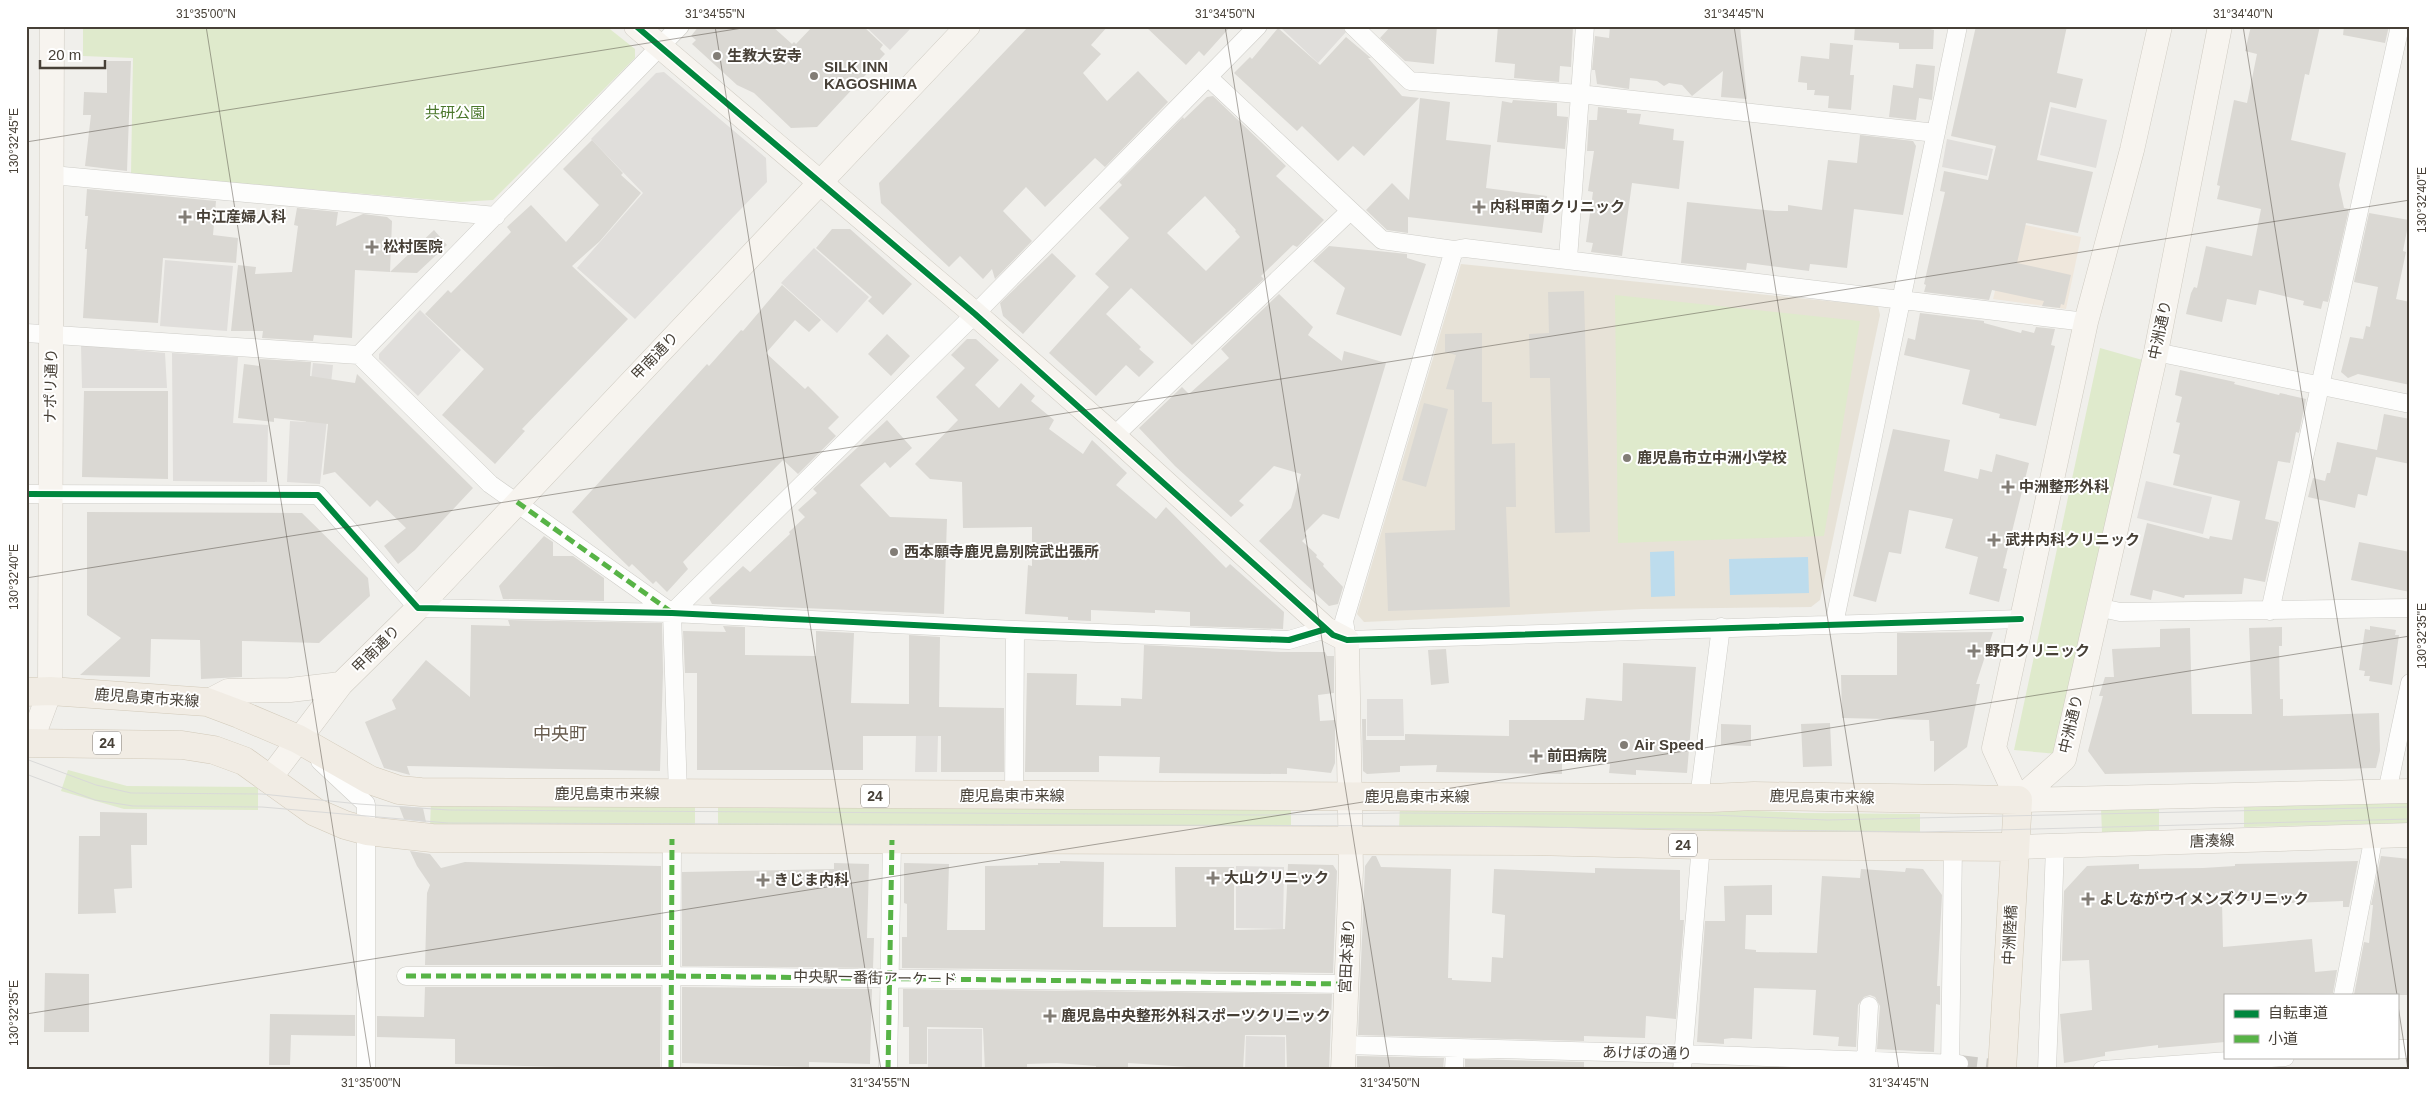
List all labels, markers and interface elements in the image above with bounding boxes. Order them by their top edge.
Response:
text: 31°35'00"N [176,7,236,21]
text: 31°34'55"N [685,7,745,21]
text: 31°34'50"N [1195,7,1255,21]
text: 31°34'45"N [1704,7,1764,21]
text: 31°34'40"N [2213,7,2273,21]
scale bar [40,38,105,70]
text: 20 m [48,46,81,63]
place label: 生教大安寺 [727,47,802,64]
marker: 生教大安寺 [711,50,723,62]
place label: SILK INN KAGOSHIMA [824,58,918,92]
marker: SILK INN KAGOSHIMA [808,70,820,82]
park label: 共研公園 [425,104,485,121]
text: 130°32'45"E [7,108,21,174]
text: 130°32'40"E [2415,167,2429,233]
place label: 内科甲南クリニック [1490,198,1625,215]
marker: 内科甲南クリニック [1472,200,1486,214]
place label: 中江産婦人科 [196,208,286,225]
marker: 中江産婦人科 [178,210,192,224]
place label: 松村医院 [383,238,443,255]
marker: 松村医院 [365,240,379,254]
street label: 中洲通り [2145,299,2174,361]
street label: 甲南通り [628,328,682,383]
street label: ナポリ通り [41,348,60,424]
place label: 鹿児島市立中洲小学校 [1637,449,1787,466]
marker: 鹿児島市立中洲小学校 [1621,452,1633,464]
place label: 中洲整形外科 [2019,478,2109,495]
marker: 中洲整形外科 [2001,480,2015,494]
place label: 武井内科クリニック [2005,531,2140,548]
marker: 武井内科クリニック [1987,533,2001,547]
place label: 西本願寺鹿児島別院武出張所 [904,543,1099,560]
text: 130°32'40"E [7,544,21,610]
marker: 西本願寺鹿児島別院武出張所 [888,546,900,558]
text: 130°32'35"E [2415,603,2429,669]
street label: 甲南通り [348,621,403,676]
place label: 野口クリニック [1985,642,2090,659]
marker: 野口クリニック [1967,644,1981,658]
street label: 鹿児島東市来線 [94,685,200,710]
street label: 中洲通り [2055,693,2086,755]
district label: 中央町 [533,724,587,744]
road number: 24 [93,731,121,754]
place label: Air Speed [1634,736,1704,753]
marker: Air Speed [1618,739,1630,751]
place label: 前田病院 [1547,747,1607,764]
marker: 前田病院 [1529,749,1543,763]
road number: 24 [861,784,889,808]
street label: 鹿児島東市来線 [554,785,660,802]
street label: 鹿児島東市来線 [959,787,1065,804]
street label: 鹿児島東市来線 [1769,787,1875,806]
street label: 鹿児島東市来線 [1364,788,1470,805]
street label: 唐湊線 [2189,831,2235,850]
road number: 24 [1669,834,1697,856]
place label: 大山クリニック [1224,869,1329,886]
place label: きじま内科 [774,871,849,888]
marker: 大山クリニック [1206,871,1220,885]
marker: きじま内科 [756,873,770,887]
place label: よしながウイメンズクリニック [2099,890,2309,907]
marker: よしながウイメンズクリニック [2081,892,2095,906]
street label: 中洲陸橋 [1999,905,2020,965]
street label: 宮田本通り [1336,918,1357,994]
street label: 中央駅一番街アーケード [793,968,957,987]
text: 130°32'35"E [7,980,21,1046]
legend [2224,994,2398,1058]
text: 自転車道 [2268,1004,2328,1021]
place label: 鹿児島中央整形外科スポーツクリニック [1061,1007,1331,1024]
marker: 鹿児島中央整形外科スポーツクリニック [1043,1009,1057,1023]
text: 小道 [2268,1030,2298,1047]
street label: あけぼの通り [1602,1043,1692,1062]
text: 31°35'00"N [341,1076,401,1090]
text: 31°34'55"N [850,1076,910,1090]
text: 31°34'50"N [1360,1076,1420,1090]
text: 31°34'45"N [1869,1076,1929,1090]

